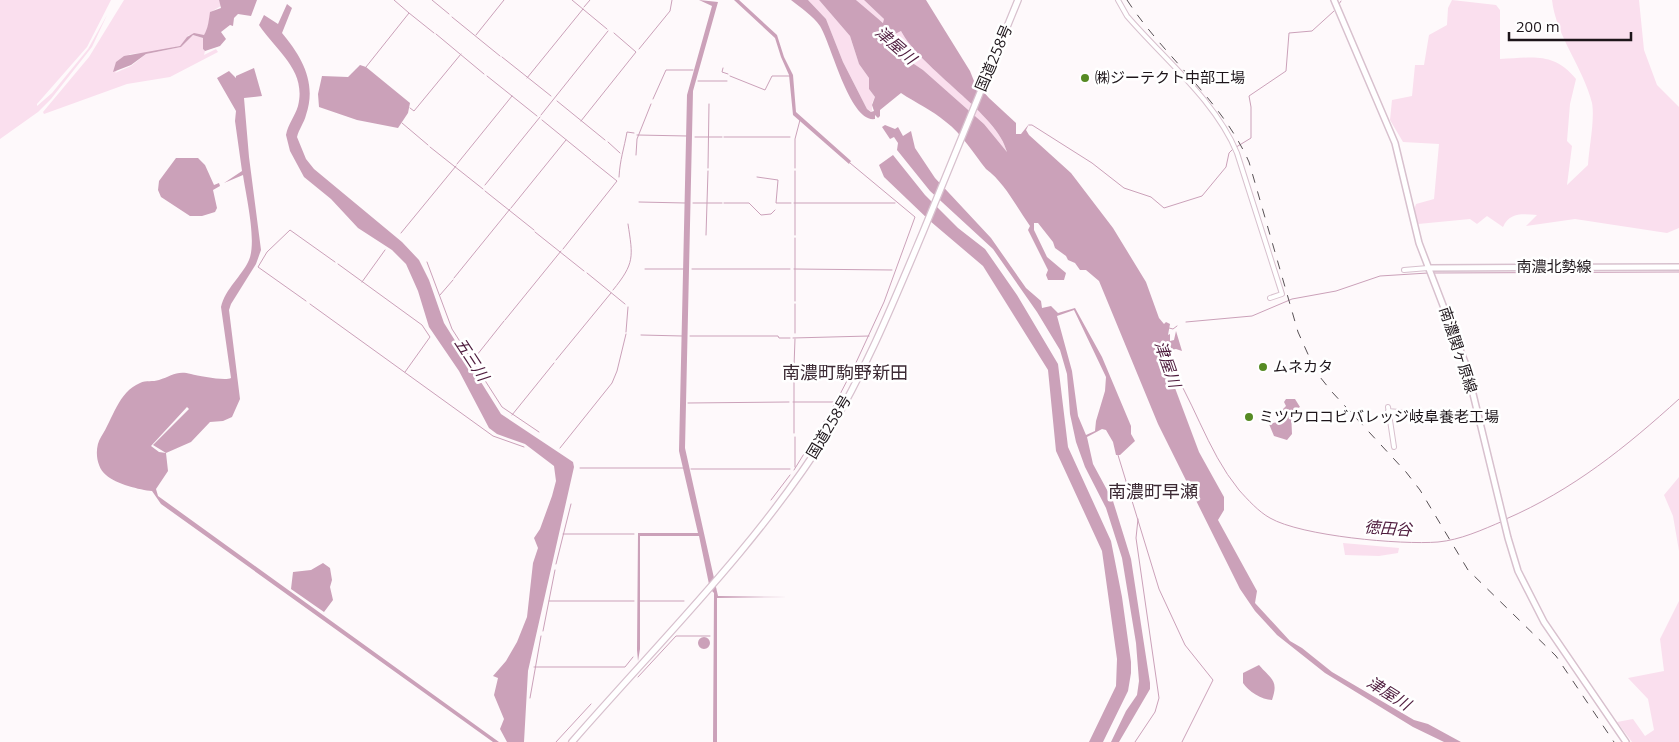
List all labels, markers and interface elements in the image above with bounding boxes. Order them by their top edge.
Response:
scale bar [1509,10,1632,42]
text: 200 m [1516,16,1560,36]
water label: 津屋川 [871,21,923,70]
street label: 国道258号 [970,21,1016,94]
place label: ㈱ジーテクト中部工場 [1095,67,1245,87]
marker: ㈱ジーテクト中部工場 [1079,72,1091,84]
street label: 南濃北勢線 [1516,256,1592,276]
street label: 南濃関ヶ原線 [1436,304,1482,396]
water label: 五三川 [450,333,495,387]
water label: 津屋川 [1150,338,1187,392]
place label: ムネカタ [1273,356,1333,376]
district label: 南濃町駒野新田 [782,360,908,384]
marker: ムネカタ [1257,361,1269,373]
street label: 国道258号 [801,391,855,462]
place label: ミツウロコビバレッジ岐阜養老工場 [1259,406,1499,426]
marker: ミツウロコビバレッジ岐阜養老工場 [1243,411,1255,423]
district label: 南濃町早瀬 [1108,479,1198,503]
water label: 徳田谷 [1363,515,1415,541]
water label: 津屋川 [1363,671,1417,716]

